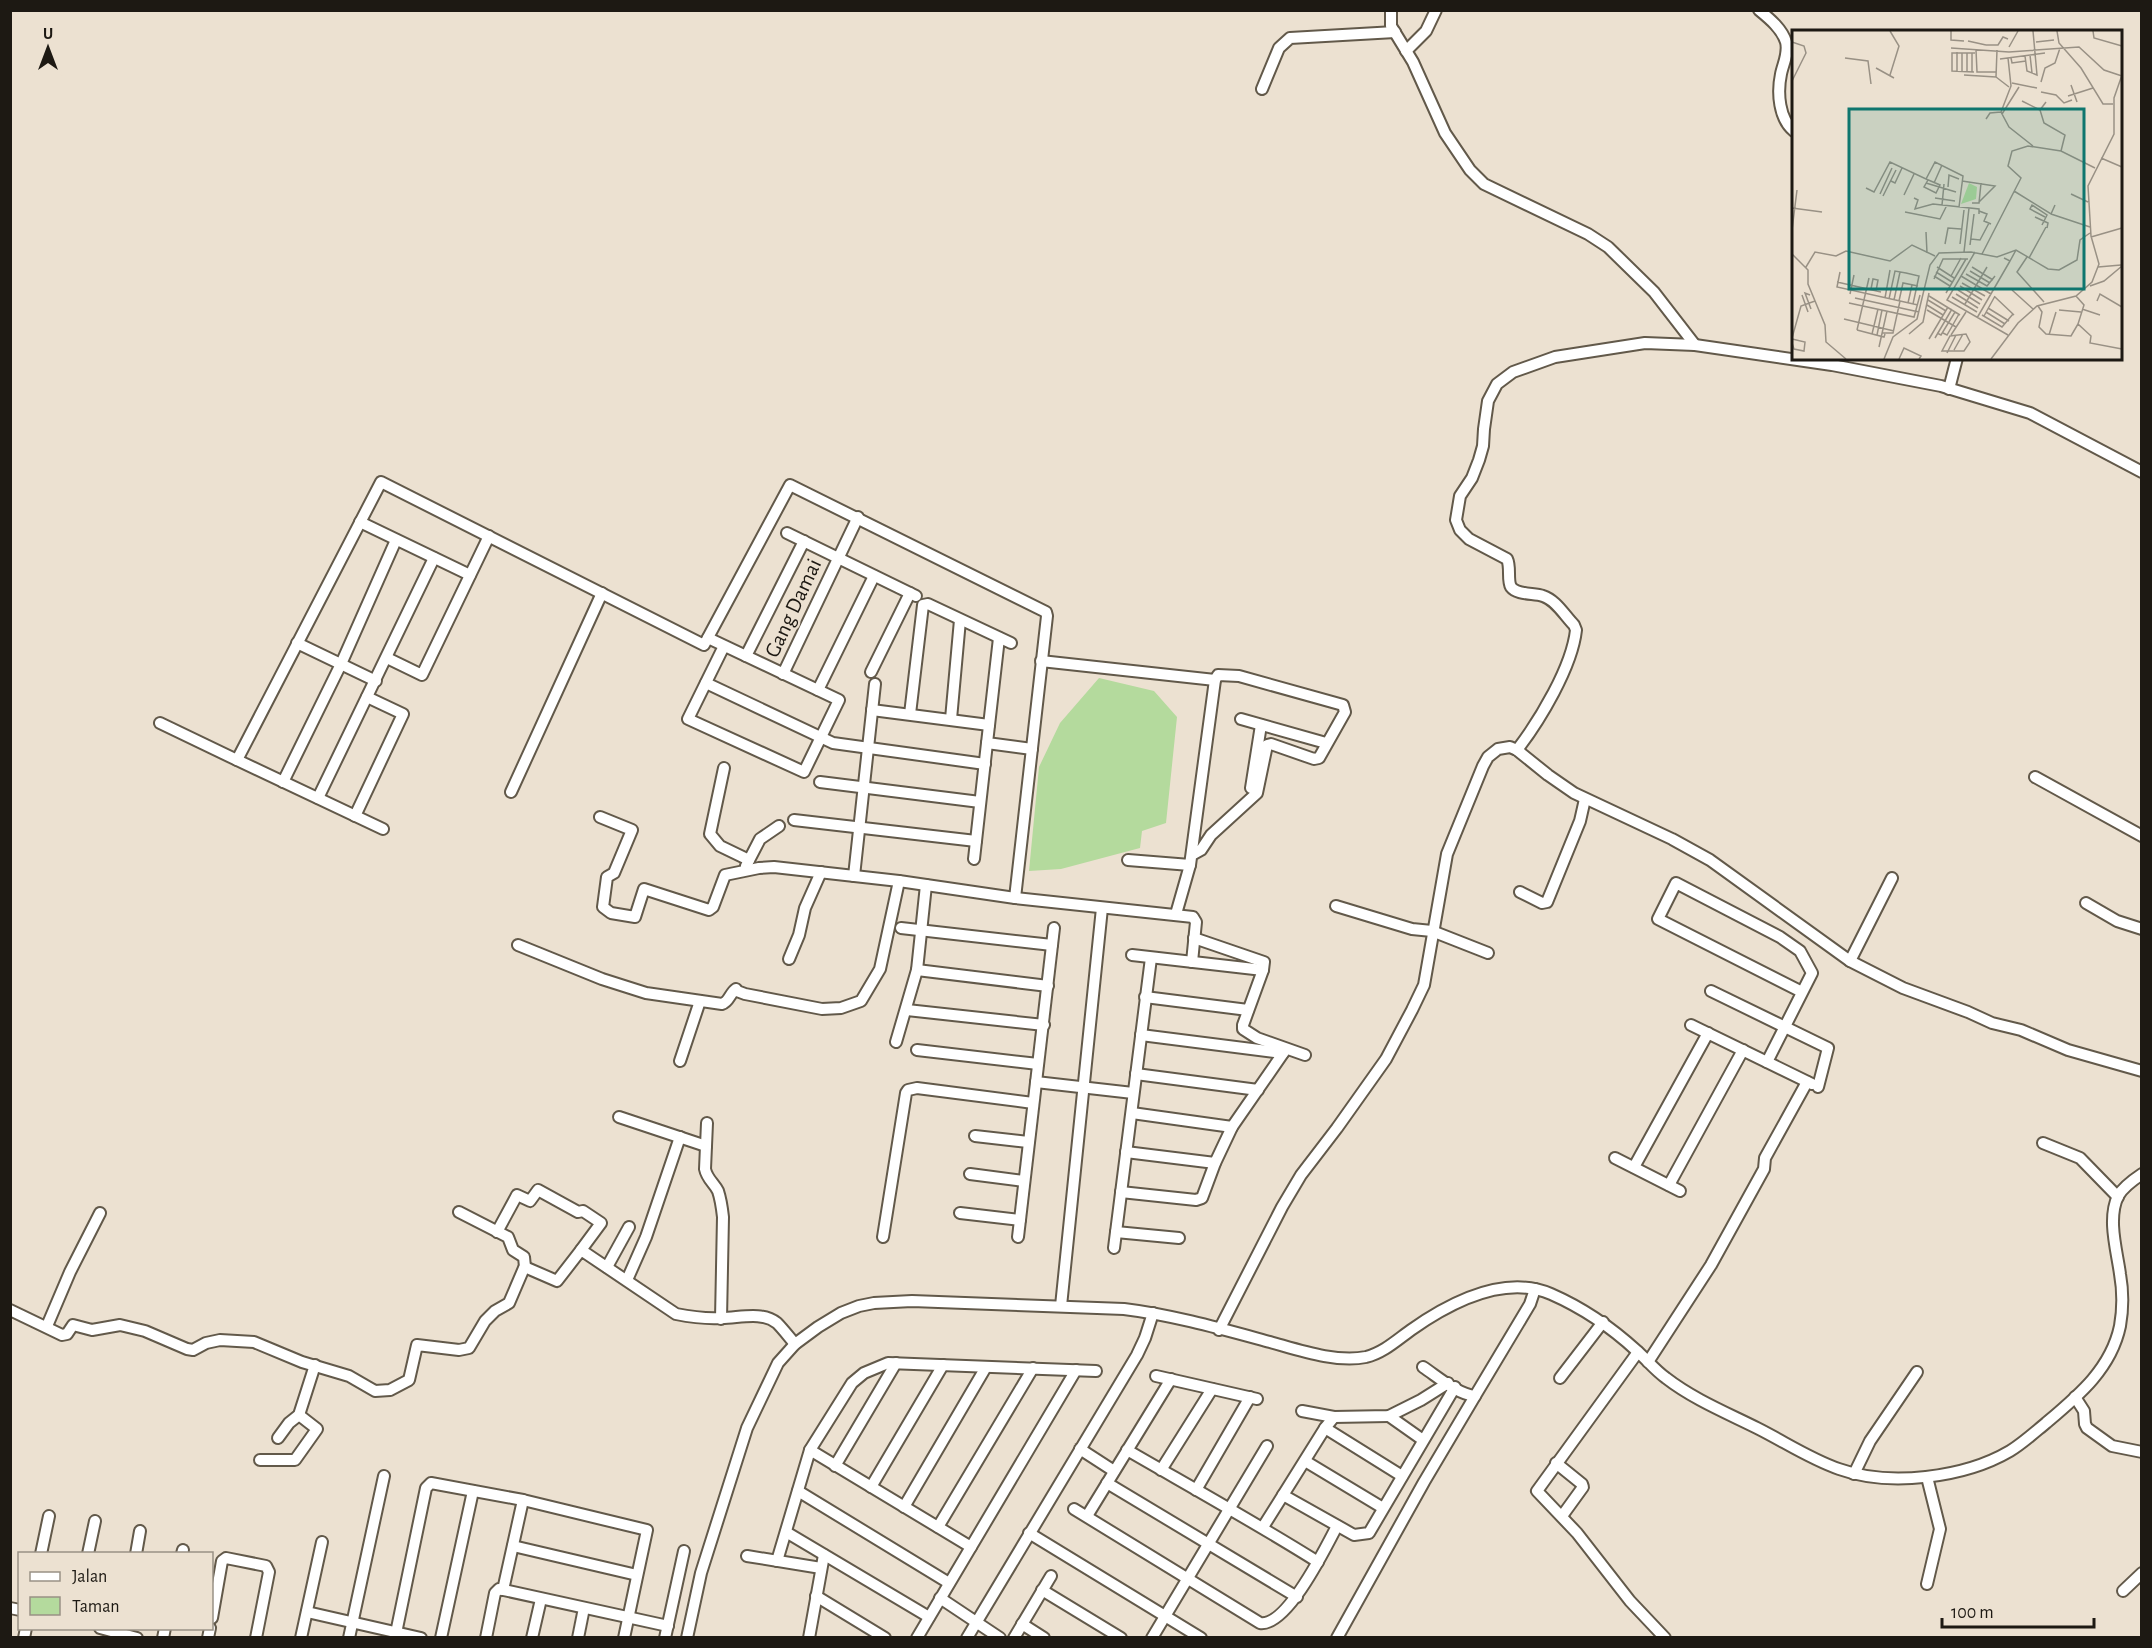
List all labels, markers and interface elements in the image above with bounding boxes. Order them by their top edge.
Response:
north arrow [18,18,78,78]
text: U [43,26,53,42]
inset map [1792,30,2122,360]
street label: Gang Damai [761,555,825,661]
legend [18,1552,213,1630]
text: Jalan [72,1568,107,1586]
scale bar [1942,1591,2094,1629]
text: Taman [72,1598,120,1616]
text: 100 m [1951,1604,1994,1622]

